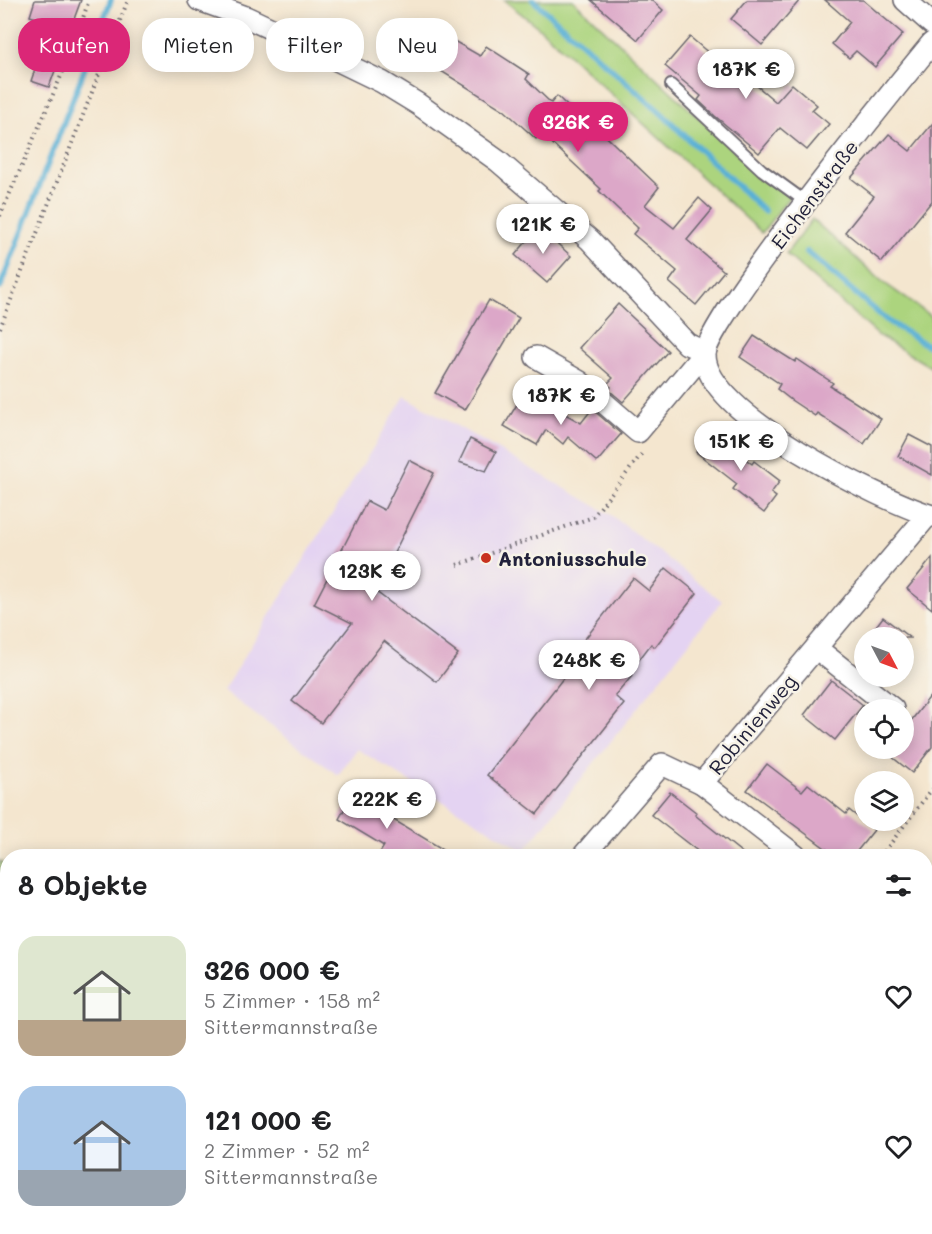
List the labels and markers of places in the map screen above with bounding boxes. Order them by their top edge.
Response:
pin: 187K € [697,49,795,100]
pin: 326K € [529,102,627,153]
pin: 121K € [494,204,592,255]
pin: 187K € [512,375,610,426]
pin: 151K € [692,421,790,472]
place label: Antoniusschule [498,545,647,571]
pin: 123K € [323,551,421,602]
marker: Antoniusschule [479,551,493,565]
pin: 248K € [540,640,638,691]
pin: 222K € [338,779,436,830]

